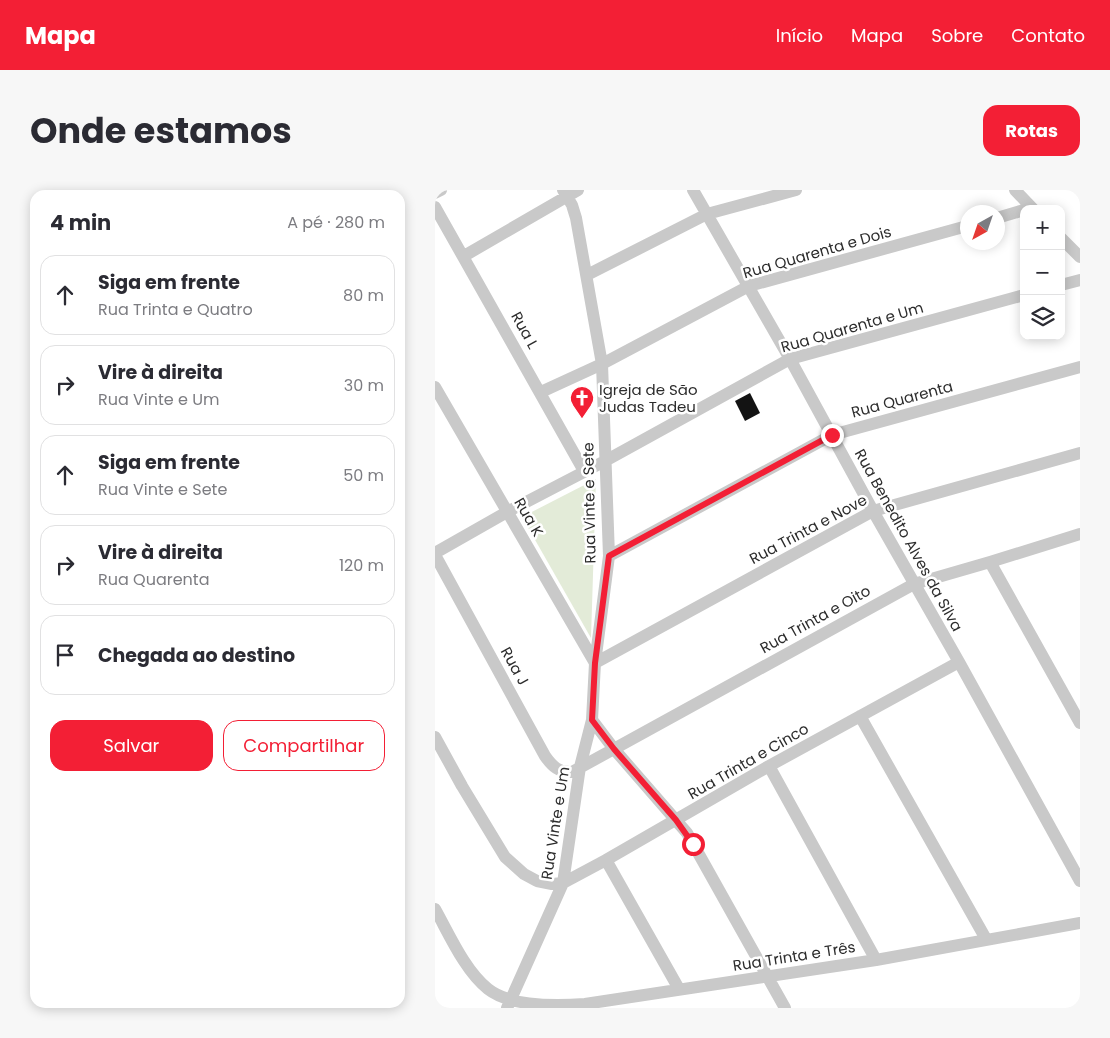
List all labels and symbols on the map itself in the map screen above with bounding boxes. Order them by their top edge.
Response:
north arrow [960,205,1005,250]
street label: Rua Quarenta e Dois [740,221,894,283]
street label: Rua Quarenta e Um [778,297,926,357]
street label: Rua L [506,308,544,353]
street label: Rua Quarenta [849,375,955,423]
place label: Igreja de São Judas Tadeu [599,379,698,417]
church icon: Igreja de São Judas Tadeu [569,385,595,419]
route end [821,424,844,447]
street label: Rua Vinte e Sete [577,442,601,564]
street label: Rua Benedito Alves da Silva [850,445,968,635]
street label: Rua Trinta e Nove [745,489,871,569]
street label: Rua K [509,494,549,540]
street label: Rua Trinta e Oito [756,580,874,658]
street label: Rua J [496,643,534,689]
street label: Rua Trinta e Cinco [684,718,812,804]
street label: Rua Vinte e Um [536,765,574,881]
route start [682,833,705,856]
street label: Rua Trinta e Três [731,936,857,976]

